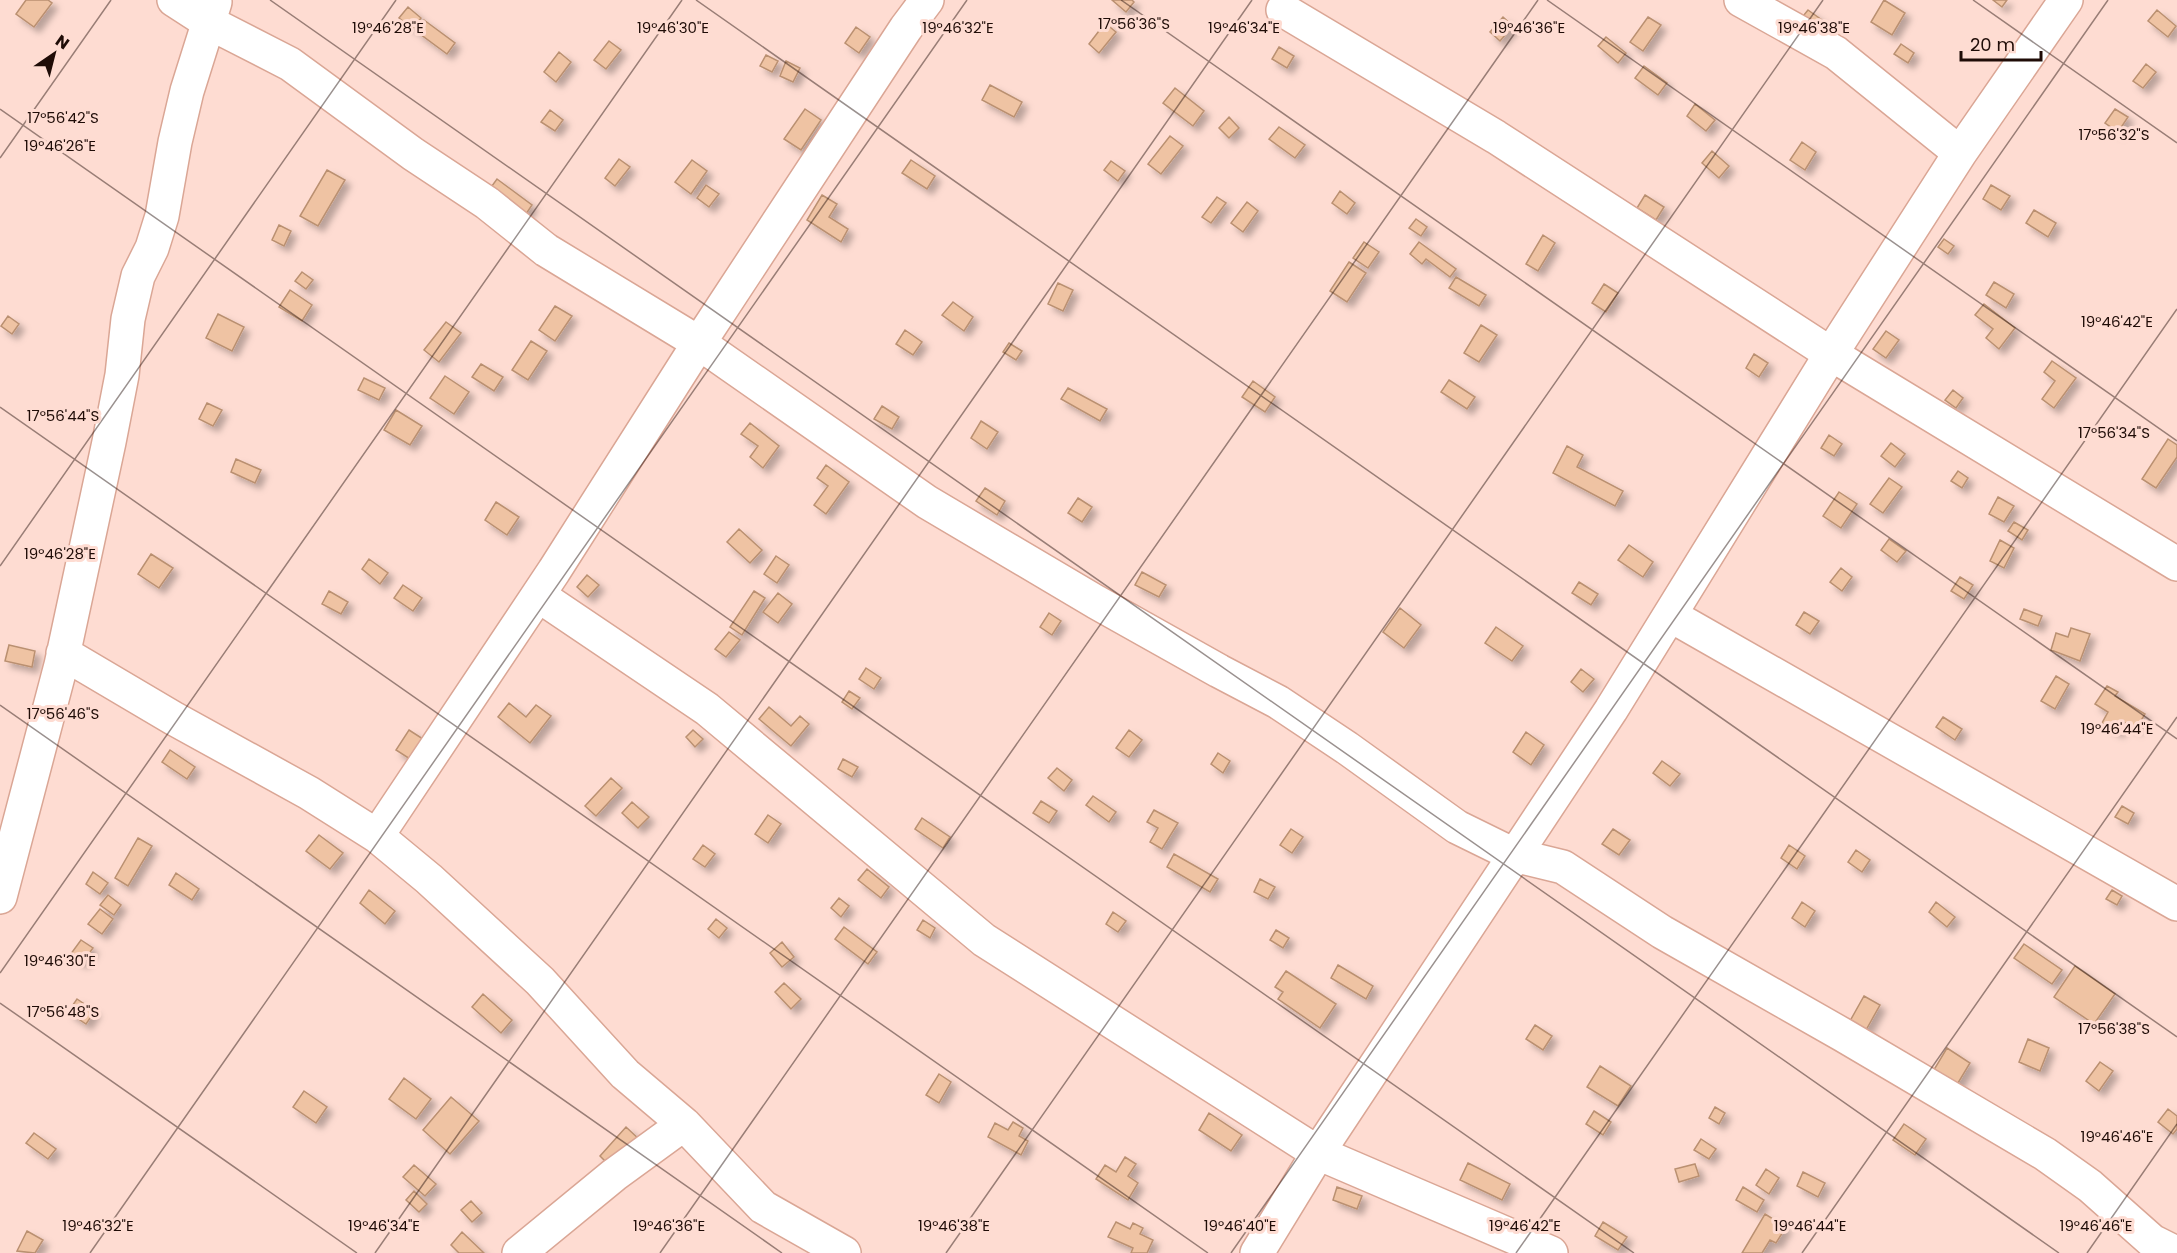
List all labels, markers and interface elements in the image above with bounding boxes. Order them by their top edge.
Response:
text: 17°56'36"S [1098,13,1170,34]
text: 19°46'28"E [352,17,424,38]
text: 19°46'30"E [637,17,709,38]
text: 19°46'32"E [922,17,994,38]
text: 19°46'34"E [1208,17,1280,38]
text: 19°46'36"E [1493,17,1565,38]
text: 19°46'38"E [1778,17,1850,38]
north arrow [24,24,84,84]
scale bar [1961,24,2040,62]
text: N [51,29,74,55]
text: 20 m [1970,32,2015,57]
text: 17°56'42"S [27,107,99,128]
text: 17°56'32"S [2078,124,2150,145]
text: 19°46'26"E [24,135,96,156]
text: 19°46'42"E [2081,311,2153,332]
text: 17°56'44"S [27,405,99,426]
text: 17°56'34"S [2078,422,2150,443]
text: 19°46'28"E [24,543,96,564]
text: 17°56'46"S [27,703,99,724]
text: 19°46'44"E [2081,718,2153,739]
text: 19°46'30"E [24,950,96,971]
text: 17°56'48"S [27,1001,99,1022]
text: 17°56'38"S [2078,1018,2150,1039]
text: 19°46'46"E [2081,1126,2153,1147]
text: 19°46'32"E [62,1215,134,1236]
text: 19°46'34"E [348,1215,420,1236]
text: 19°46'36"E [633,1215,705,1236]
text: 19°46'38"E [918,1215,990,1236]
text: 19°46'40"E [1204,1215,1276,1236]
text: 19°46'42"E [1489,1215,1561,1236]
text: 19°46'44"E [1774,1215,1846,1236]
text: 19°46'46"E [2060,1215,2132,1236]

